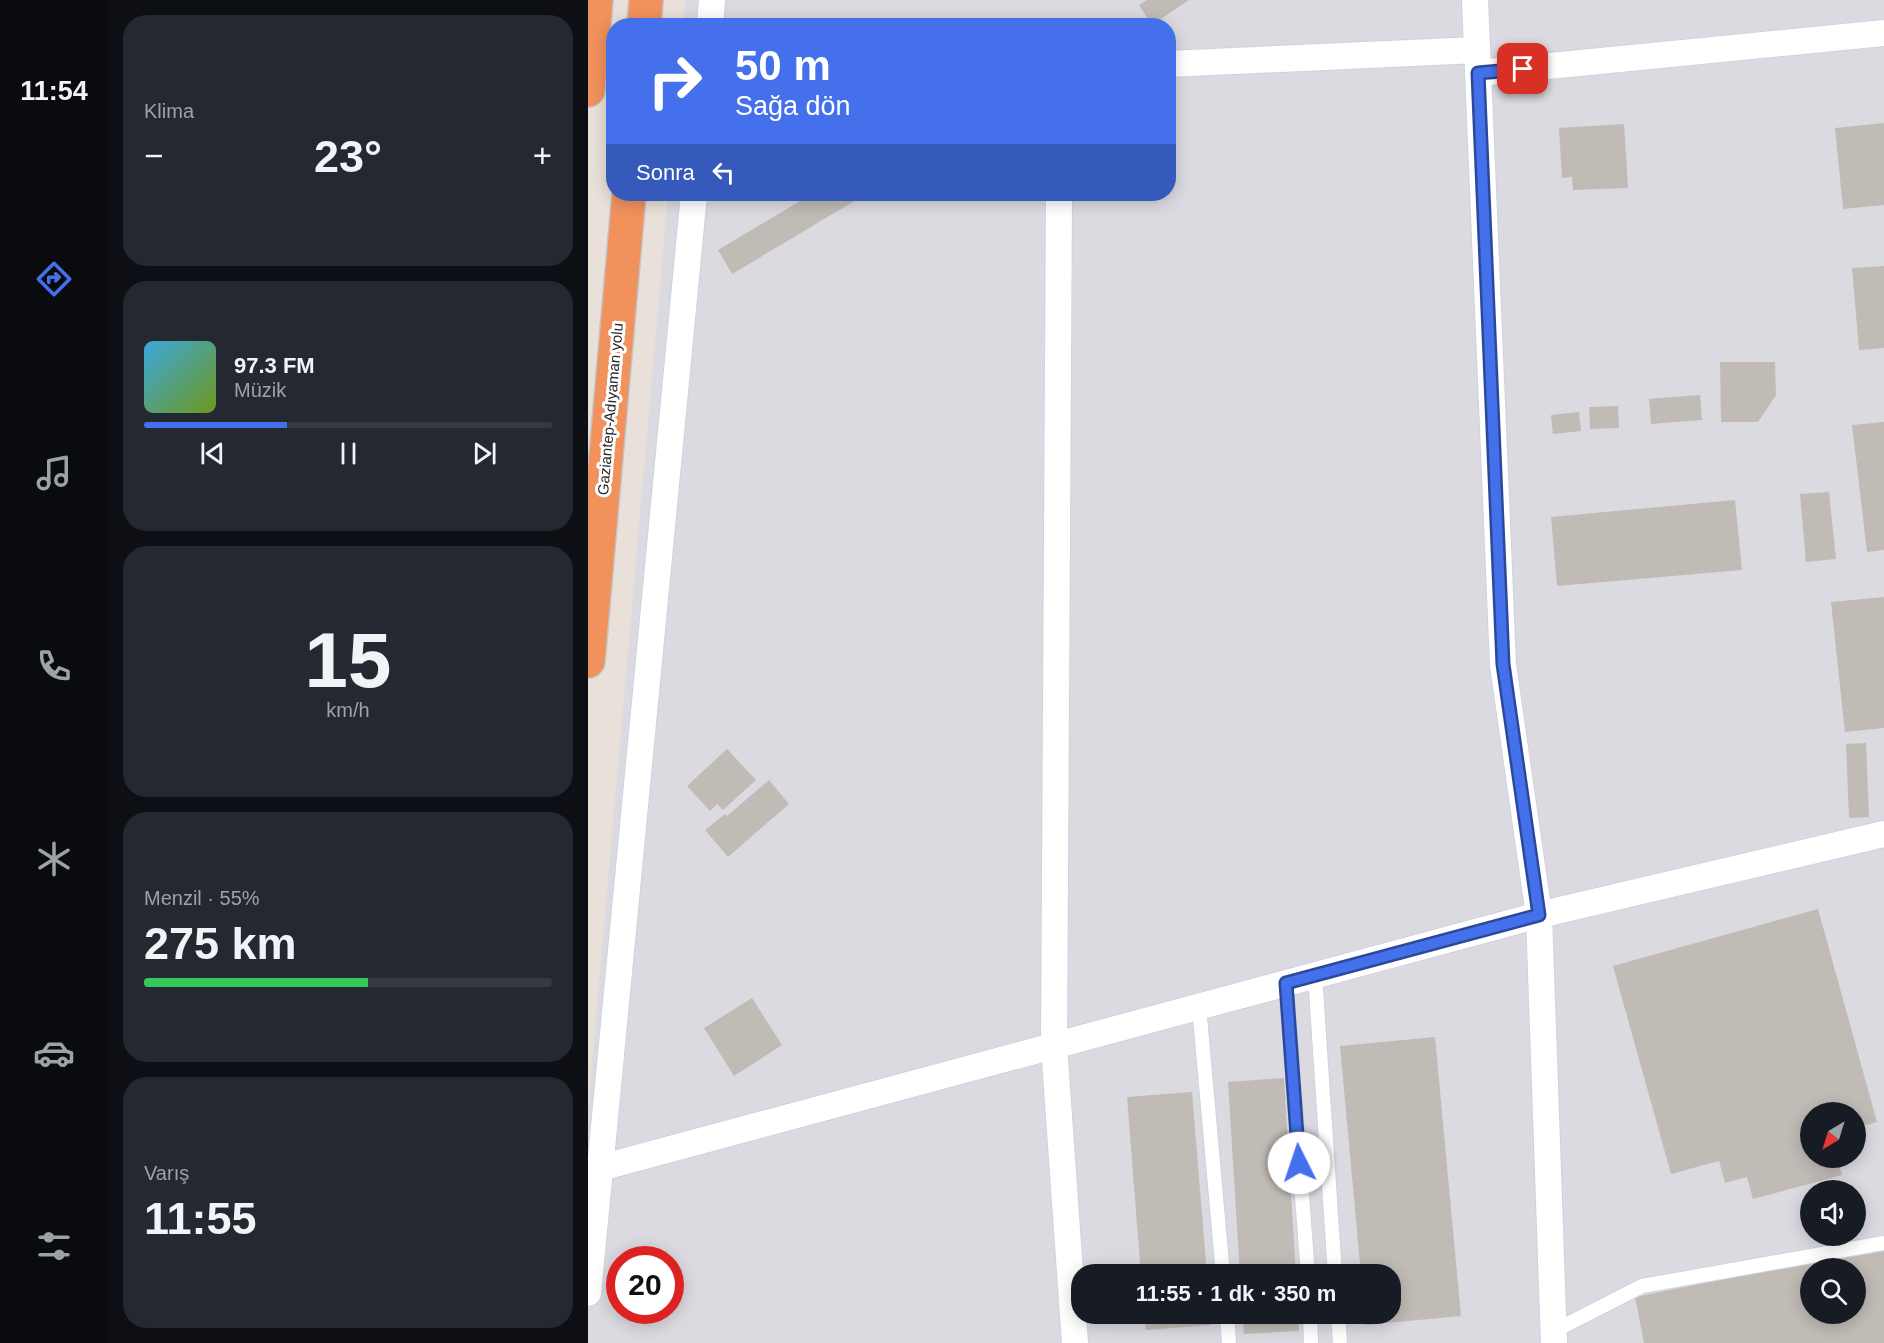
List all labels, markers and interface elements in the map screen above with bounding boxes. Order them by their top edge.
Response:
icon: right [636,42,714,120]
text: 50 m [735,42,831,89]
pin [1497,43,1548,94]
icon: arrive [1506,52,1539,85]
text: 11:54 [20,76,88,106]
text: Sağa dön [735,91,851,121]
text: Klima [144,100,194,122]
text: 23° [314,131,382,182]
text: − [144,137,163,174]
text: + [533,137,552,174]
icon: left [707,156,740,189]
text: Sonra [636,160,695,185]
icon: directions [33,258,75,300]
street label: Gaziantep-Adıyaman yolu [594,322,626,496]
text: 97.3 FM [234,353,315,378]
text: Müzik [234,379,286,401]
icon: previous [196,437,229,470]
icon: pause [332,437,365,470]
icon: next [468,437,501,470]
icon: music [33,452,75,494]
text: 15 [305,616,391,704]
icon: phone [33,645,75,687]
text: km/h [326,699,370,721]
icon: climate [33,838,75,880]
text: Menzil · 55% [144,887,260,909]
text: 275 km [144,918,297,969]
icon: car [33,1032,75,1074]
north arrow [1800,1102,1866,1168]
map controls [1800,1102,1866,1324]
position arrow [1267,1131,1331,1195]
text: Varış [144,1162,189,1184]
button: sound [1800,1180,1866,1246]
text: 11:55 [144,1193,257,1244]
icon: filters [33,1225,75,1267]
speed limit sign: 20 [606,1246,684,1324]
button: search [1800,1258,1866,1324]
text: 11:55 · 1 dk · 350 m [1136,1281,1336,1306]

